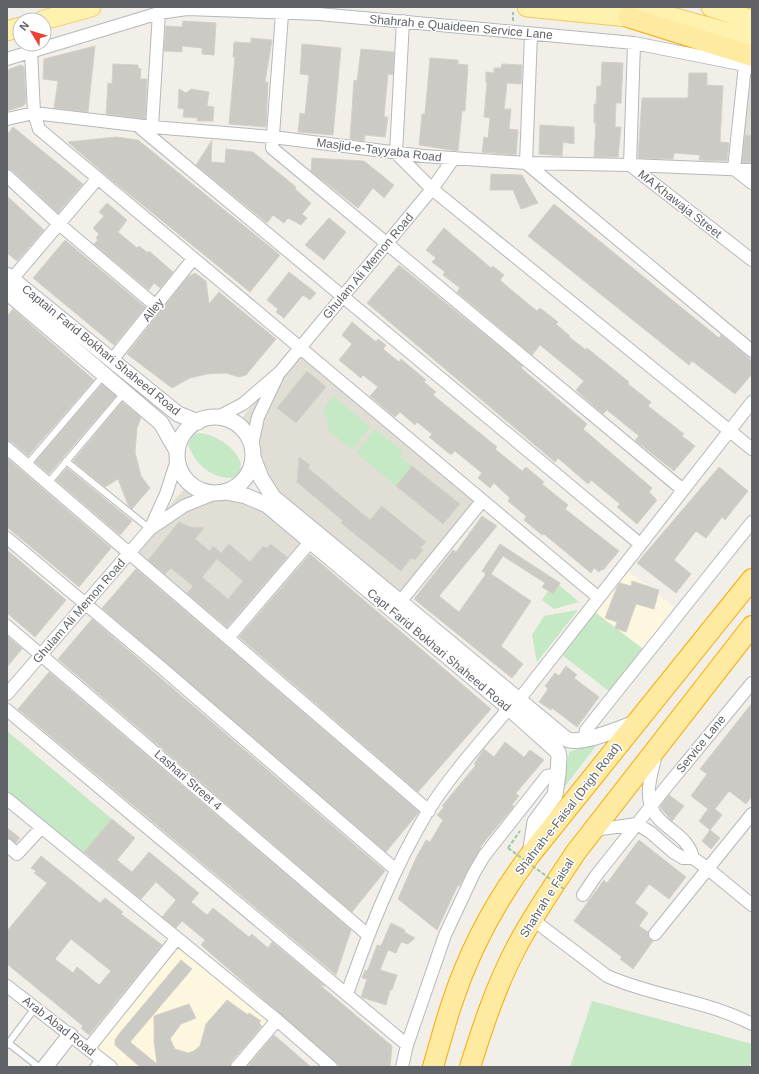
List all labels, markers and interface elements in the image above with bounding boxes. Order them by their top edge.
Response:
north arrow [12,12,52,52]
street label: Shahrah e Quaideen Service Lane [369,12,554,42]
text: N [17,19,31,33]
street label: Masjid-e-Tayyaba Road [316,135,442,165]
street label: MA Khawaja Street [635,167,725,241]
street label: Ghulam Ali Memon Road [320,210,416,322]
street label: Captain Farid Bokhari Shaheed Road [19,282,183,418]
street label: Alley [139,295,167,325]
street label: Ghulam Ali Memon Road [30,556,128,666]
street label: Capt Farid Bokhari Shaheed Road [364,586,514,714]
street label: Service Lane [674,712,729,776]
street label: Shahrah-e-Faisal (Drigh Road) [512,740,624,878]
street label: Lashari Street 4 [151,747,225,813]
street label: Shahrah e Faisal [517,856,577,940]
street label: Arab Abad Road [20,993,98,1059]

